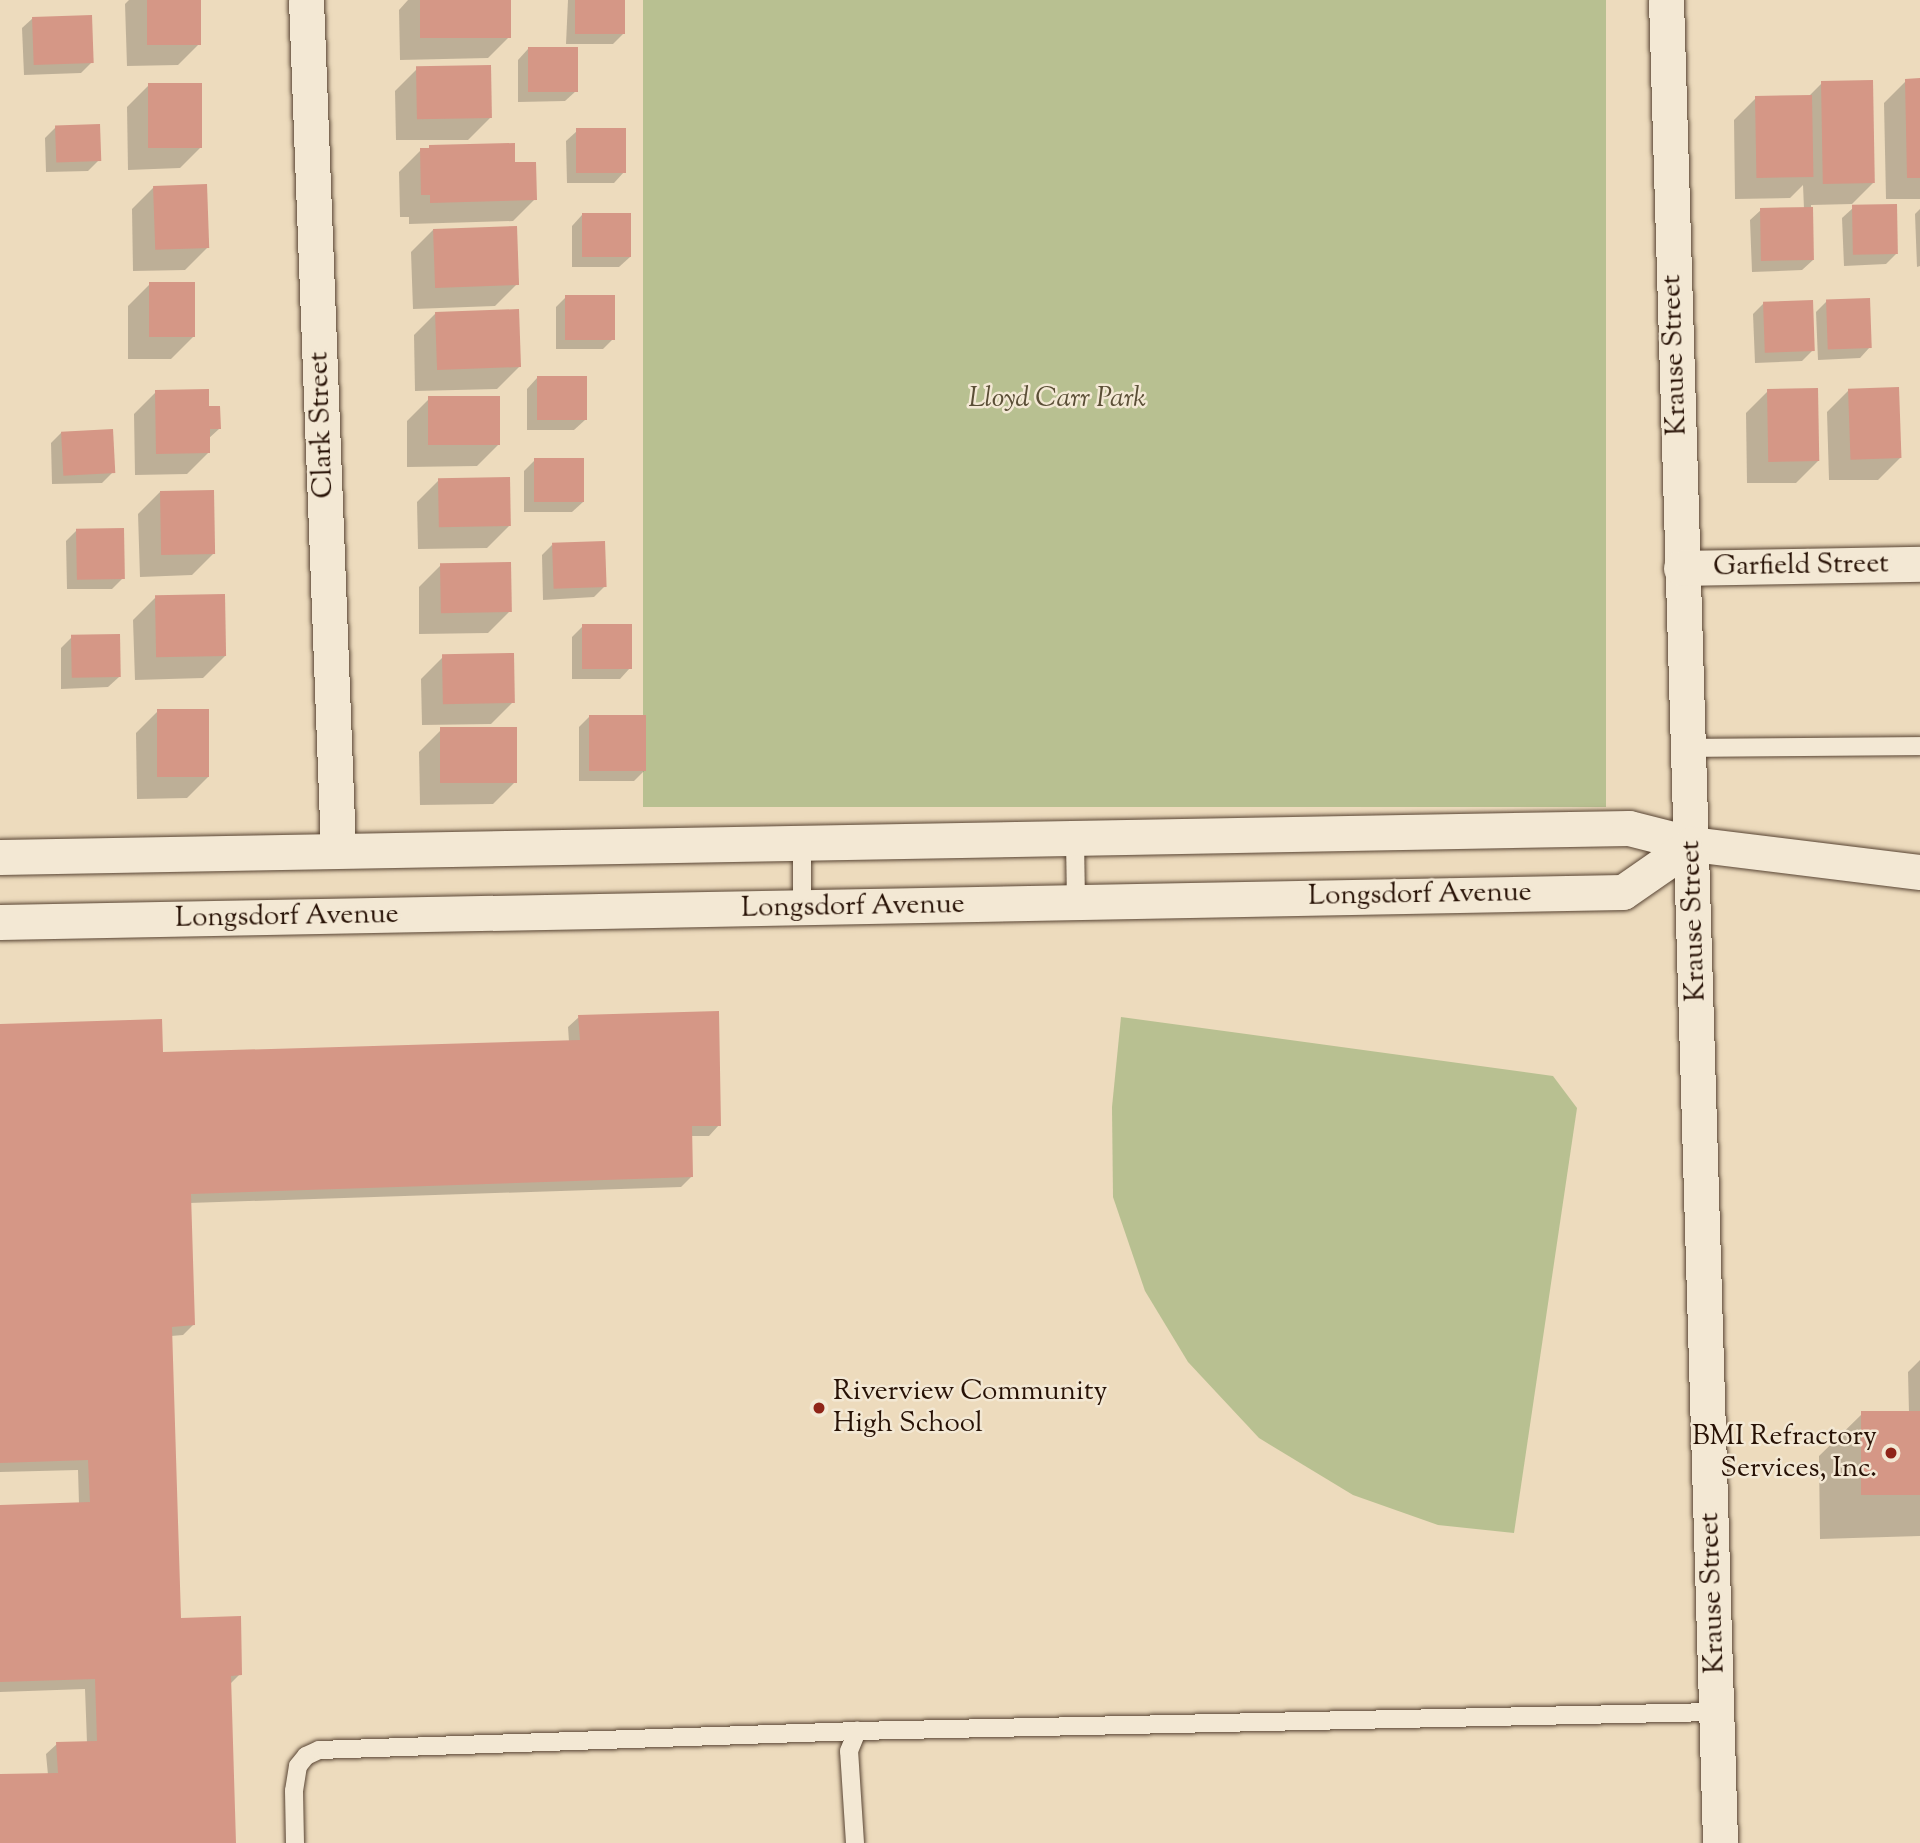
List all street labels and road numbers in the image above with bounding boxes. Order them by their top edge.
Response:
street label: Krause Street [1655,274,1695,436]
street label: Clark Street [303,351,341,499]
street label: Garfield Street [1713,548,1889,584]
street label: Krause Street [1674,840,1714,1002]
street label: Longsdorf Avenue [1308,876,1532,914]
street label: Longsdorf Avenue [741,888,965,926]
street label: Longsdorf Avenue [175,898,399,936]
street label: Krause Street [1693,1512,1733,1674]

